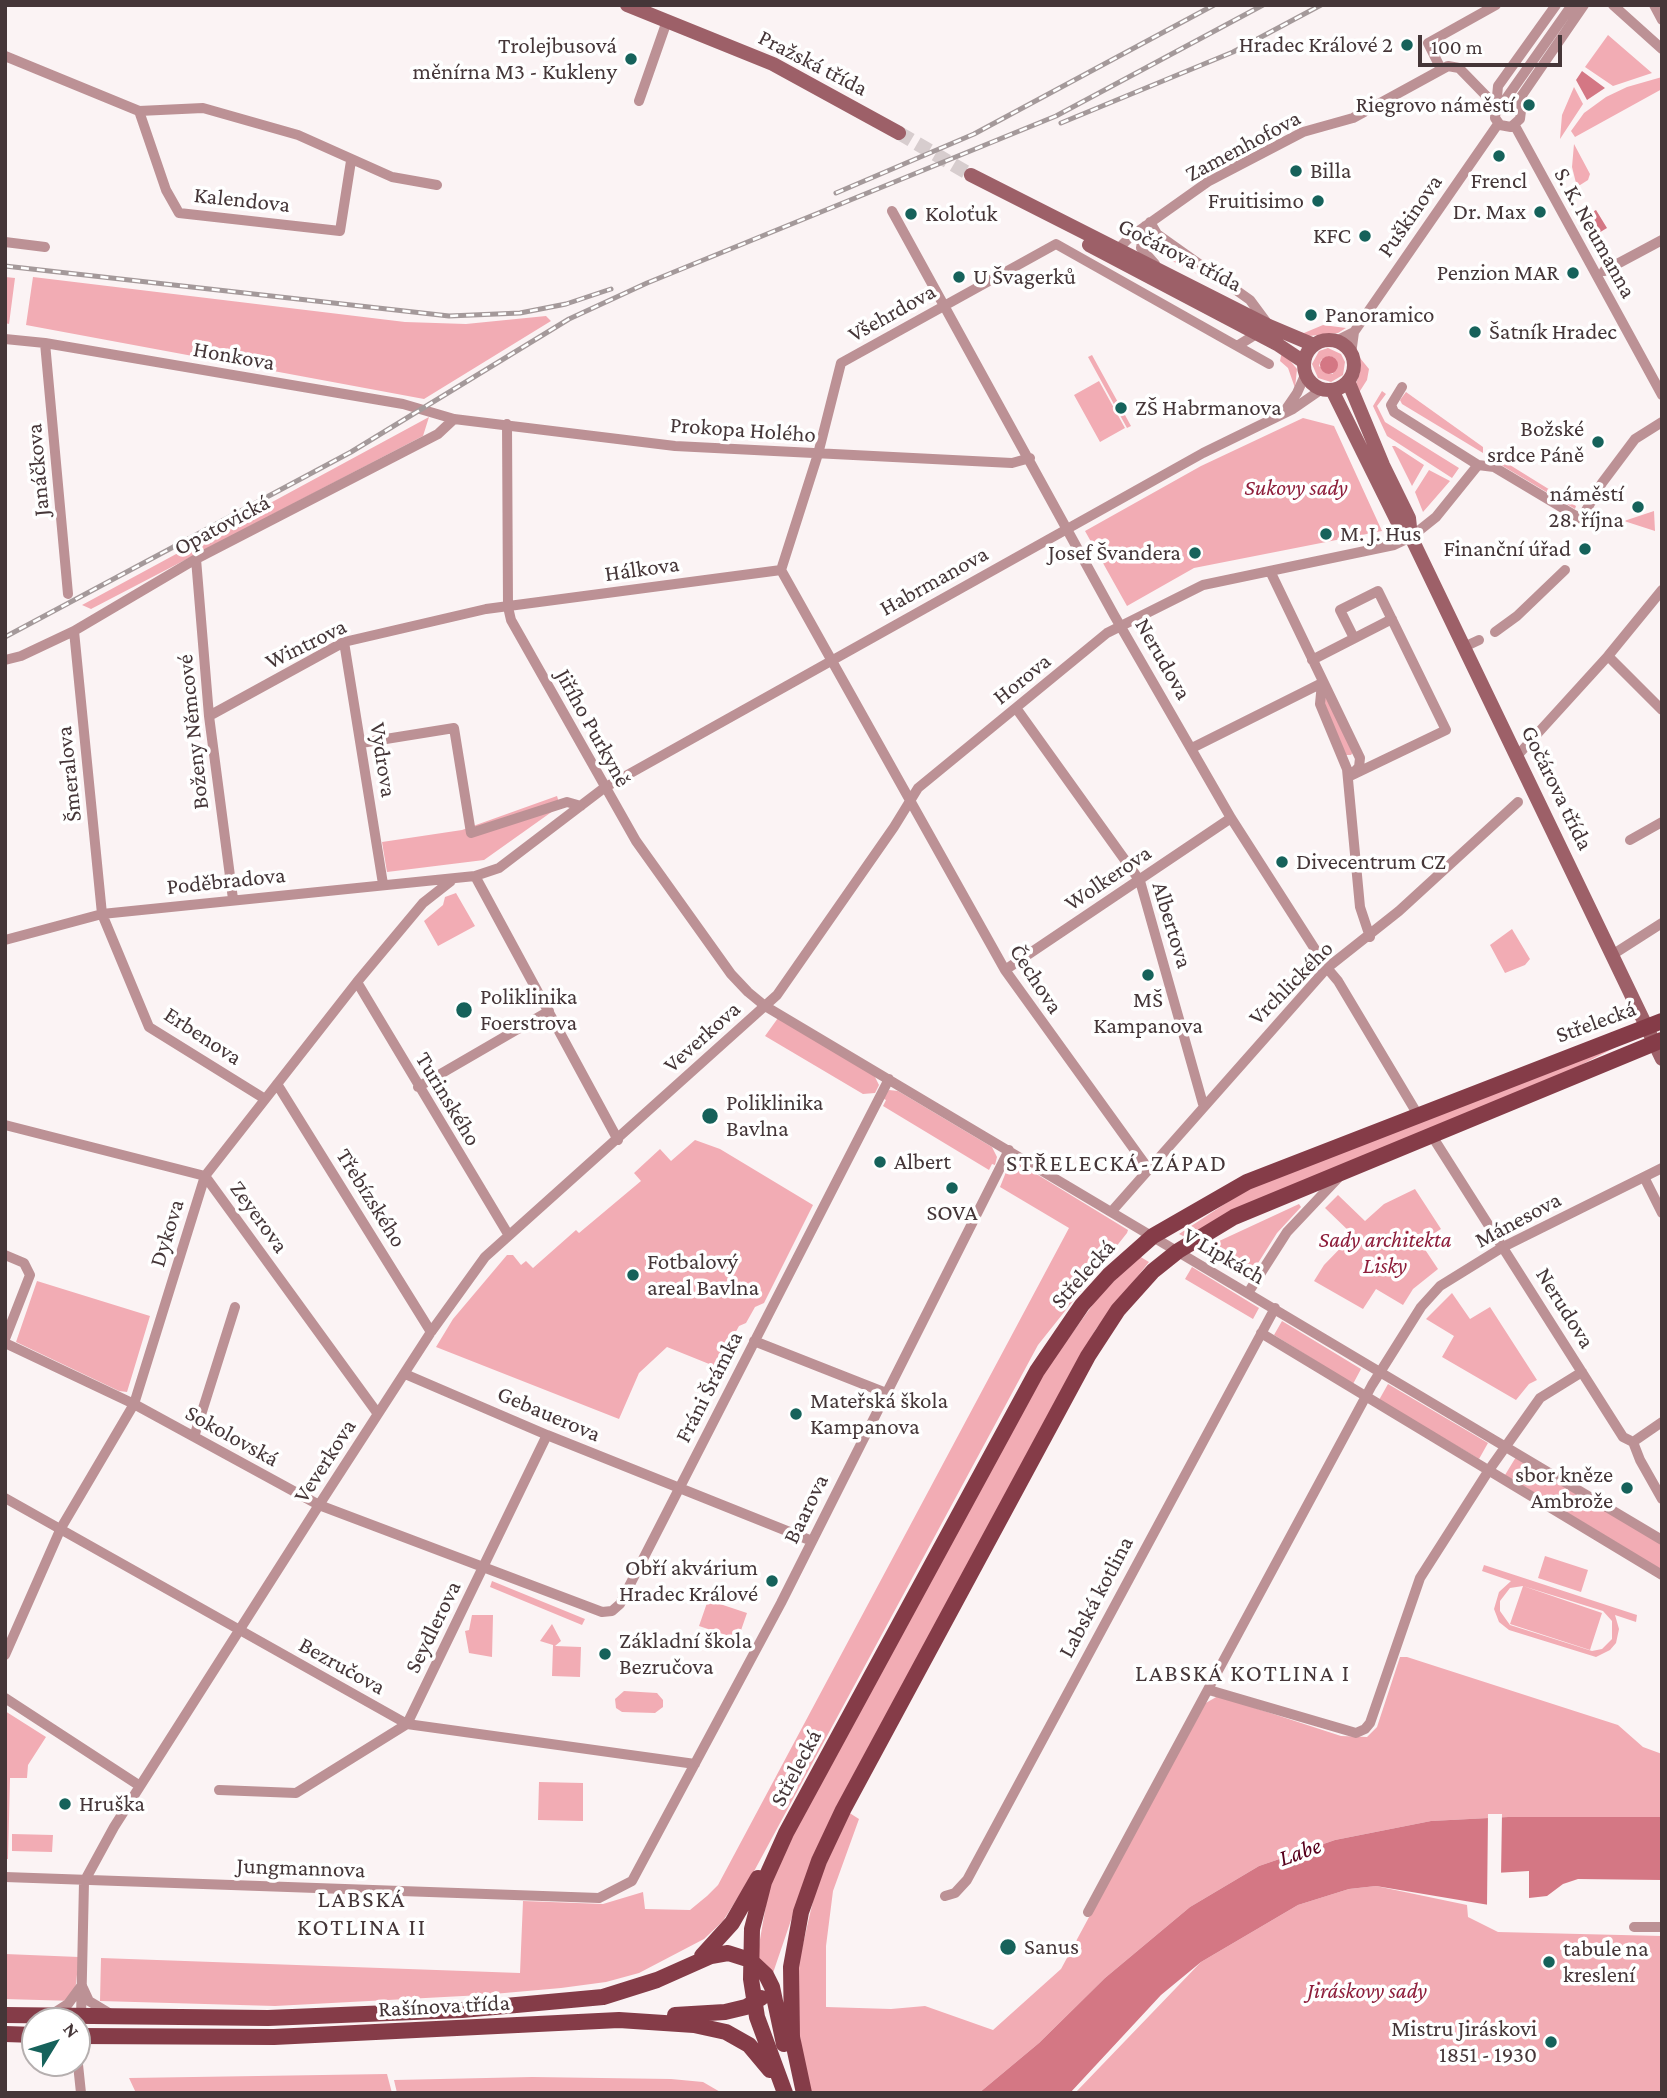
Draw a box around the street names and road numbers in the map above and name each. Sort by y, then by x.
street label: Pražská třída [754,24,872,102]
street label: Zamenhofova [1181,104,1305,188]
street label: S. K. Neumanna [1548,163,1642,303]
street label: Puškinova [1372,169,1448,263]
street label: Kalendova [192,181,292,219]
street label: Gočárova třída [1114,212,1246,298]
street label: Všehrdova [843,278,941,348]
street label: Honkova [191,335,277,377]
street label: Prokopa Holého [669,411,817,449]
street label: Janáčkova [20,422,56,518]
street label: Opatovická [169,488,275,562]
street label: Habrmanova [875,540,993,622]
street label: Hálkova [603,550,681,588]
street label: Wintrova [261,613,351,675]
street label: Nerudova [1129,613,1197,705]
street label: Horova [987,647,1057,711]
street label: Boženy Němcové [171,653,215,811]
street label: Jiřího Purkyně [549,664,637,792]
street label: Vydrova [363,721,403,799]
street label: Gočárova třída [1515,721,1599,855]
street label: Šmeralova [50,725,88,823]
street label: Wolkerova [1059,839,1157,917]
street label: Poděbradova [165,861,287,901]
street label: Albertova [1146,878,1198,972]
street label: Vrchlického [1243,935,1339,1031]
street label: Čechova [1003,939,1069,1019]
street label: Veverkova [658,995,746,1079]
street label: Střelecká [1552,995,1640,1049]
street label: Erbenova [159,1001,247,1071]
street label: Turinského [409,1047,487,1151]
street label: Třebízského [330,1143,412,1253]
street label: Zeyerova [224,1175,294,1259]
street label: Mánesova [1470,1186,1566,1254]
street label: Dykova [144,1196,190,1270]
street label: V Lipkách [1178,1221,1270,1291]
street label: Střelecká [1045,1234,1121,1314]
street label: Nerudova [1529,1263,1601,1353]
street label: Fráni Šrámka [669,1327,749,1447]
street label: Gebauerova [493,1380,605,1448]
street label: Sokolovská [180,1399,284,1473]
street label: Veverkova [288,1414,362,1508]
street label: Baarova [777,1470,835,1548]
street label: Labská kotlina [1052,1531,1140,1663]
street label: Seydlerova [399,1576,467,1678]
street label: Bezručova [294,1631,390,1701]
street label: Střelecká [764,1725,828,1811]
street label: Jungmannova [236,1852,366,1884]
street label: Rašínova třída [377,1989,511,2023]

